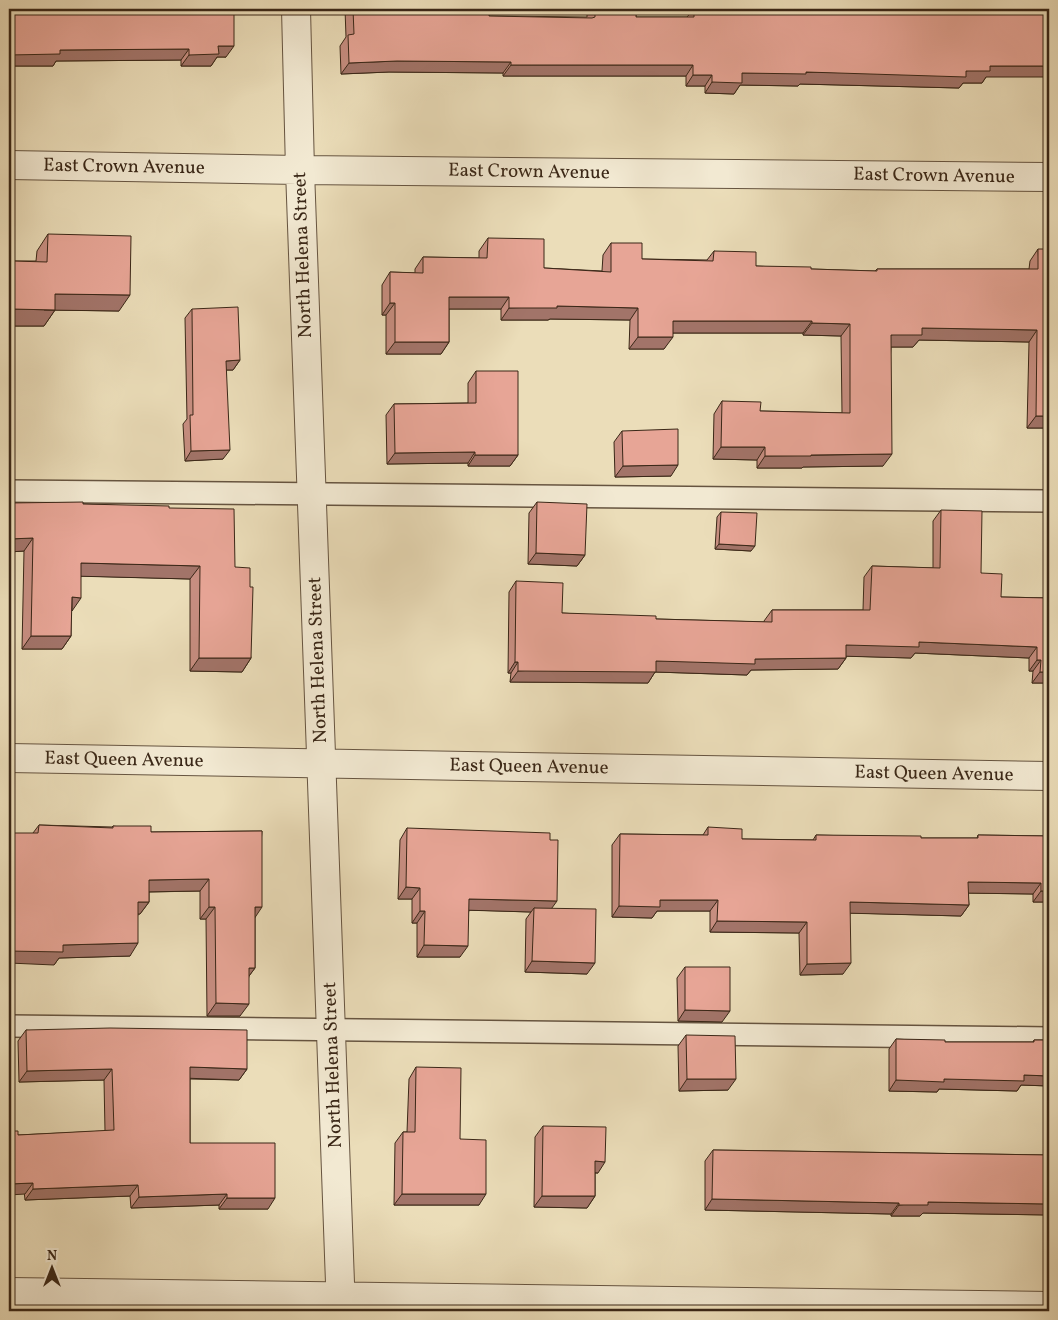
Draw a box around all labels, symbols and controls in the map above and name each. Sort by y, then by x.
street label: East Crown Avenue [43,153,205,181]
street label: East Crown Avenue [448,158,610,186]
street label: East Crown Avenue [853,162,1015,190]
street label: North Helena Street [287,171,319,339]
street label: North Helena Street [302,576,334,744]
street label: East Queen Avenue [44,746,204,774]
street label: East Queen Avenue [449,753,609,781]
street label: East Queen Avenue [854,760,1014,788]
street label: North Helena Street [317,981,349,1149]
north arrow [28,1242,78,1292]
text: N [47,1247,57,1266]

